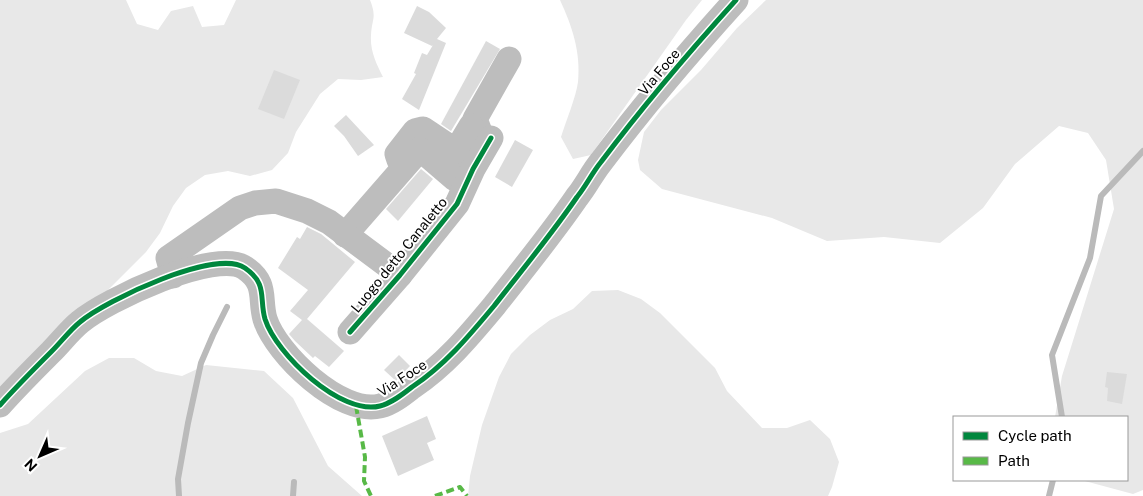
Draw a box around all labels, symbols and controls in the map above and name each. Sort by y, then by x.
street label: Via Foce [635,46,683,98]
street label: Luogo detto Canaletto [348,194,450,316]
street label: Via Foce [374,356,430,400]
legend [953,416,1128,481]
text: Cycle path [998,427,1072,444]
north arrow [15,431,65,481]
text: Path [998,452,1030,469]
text: N [21,456,40,475]

